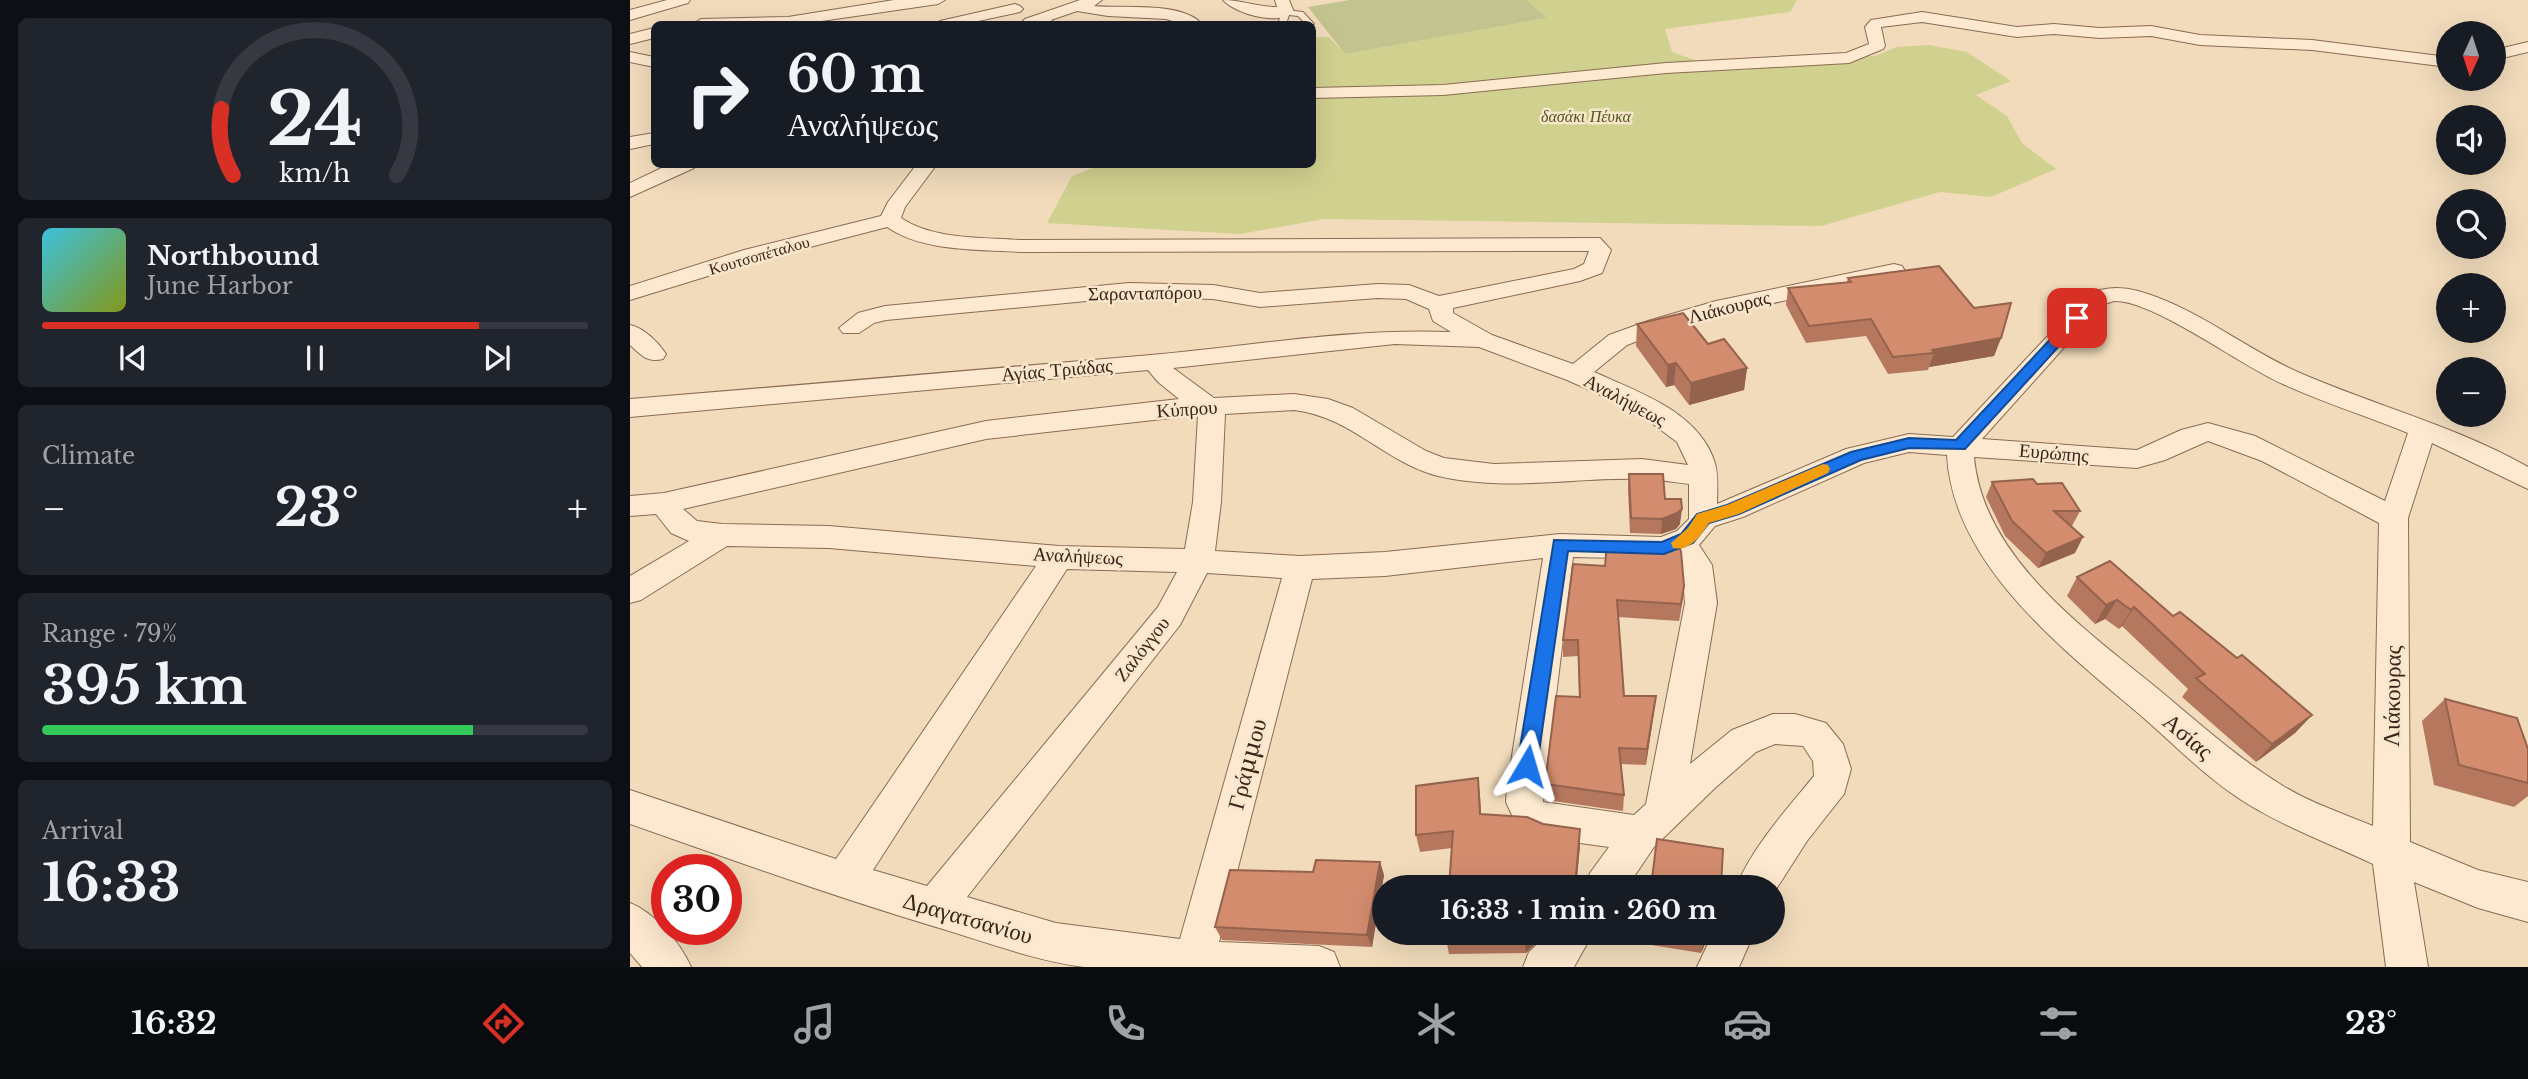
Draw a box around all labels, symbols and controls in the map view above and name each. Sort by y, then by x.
north arrow [2436,21,2506,91]
map controls [2436,21,2506,427]
text: 60 m [787,44,924,105]
icon: right [672,49,763,140]
text: 24 [267,74,363,165]
text: Αναλήψεως [787,105,938,145]
button: sound [2436,105,2506,175]
park label: δασάκι Πέυκα [1541,106,1632,126]
text: km/h [280,158,350,189]
button: search [2436,189,2506,259]
street label: Κουτσοπέταλου [706,231,812,279]
text: Northbound [147,240,319,272]
text: June Harbor [147,272,293,300]
button: + [2436,273,2506,343]
street label: Σαρανταπόρου [1088,281,1202,305]
street label: Λιάκουρας [1686,286,1773,328]
pin [2047,288,2107,348]
icon: arrive [2058,299,2096,337]
icon: previous [114,339,152,377]
icon: pause [296,339,334,377]
icon: next [478,339,516,377]
street label: Αγίας Τριάδας [1000,354,1114,386]
button: − [2436,357,2506,427]
street label: Αναλήψεως [1580,369,1670,431]
street label: Κύπρου [1156,395,1218,423]
street label: Ευρώπης [2018,438,2090,468]
text: Climate [42,442,135,470]
text: 23° [274,476,359,540]
text: − [42,485,66,532]
text: + [567,485,588,532]
street label: Αναλήψεως [1033,542,1124,570]
street label: Ζαλόγγου [1110,612,1174,686]
text: Range · 79% [42,620,177,648]
street label: Λιάκουρας [2377,645,2407,747]
text: 395 km [42,654,247,718]
street label: Ασίας [2157,707,2219,765]
street label: Γράμμου [1221,716,1273,812]
position arrow [1490,729,1564,803]
text: Arrival [42,817,123,845]
text: 16:33 [42,851,181,915]
speed limit sign: 30 [651,854,742,945]
street label: Δραγατσανίου [900,886,1036,950]
text: 16:33 · 1 min · 260 m [1440,894,1717,926]
icon: directions [479,999,528,1048]
icon: music [790,999,839,1048]
icon: phone [1101,999,1150,1048]
icon: climate [1412,999,1461,1048]
icon: car [1723,999,1772,1048]
icon: filters [2034,999,2083,1048]
text: 16:32 [131,1003,217,1043]
text: 23° [2345,1003,2397,1043]

